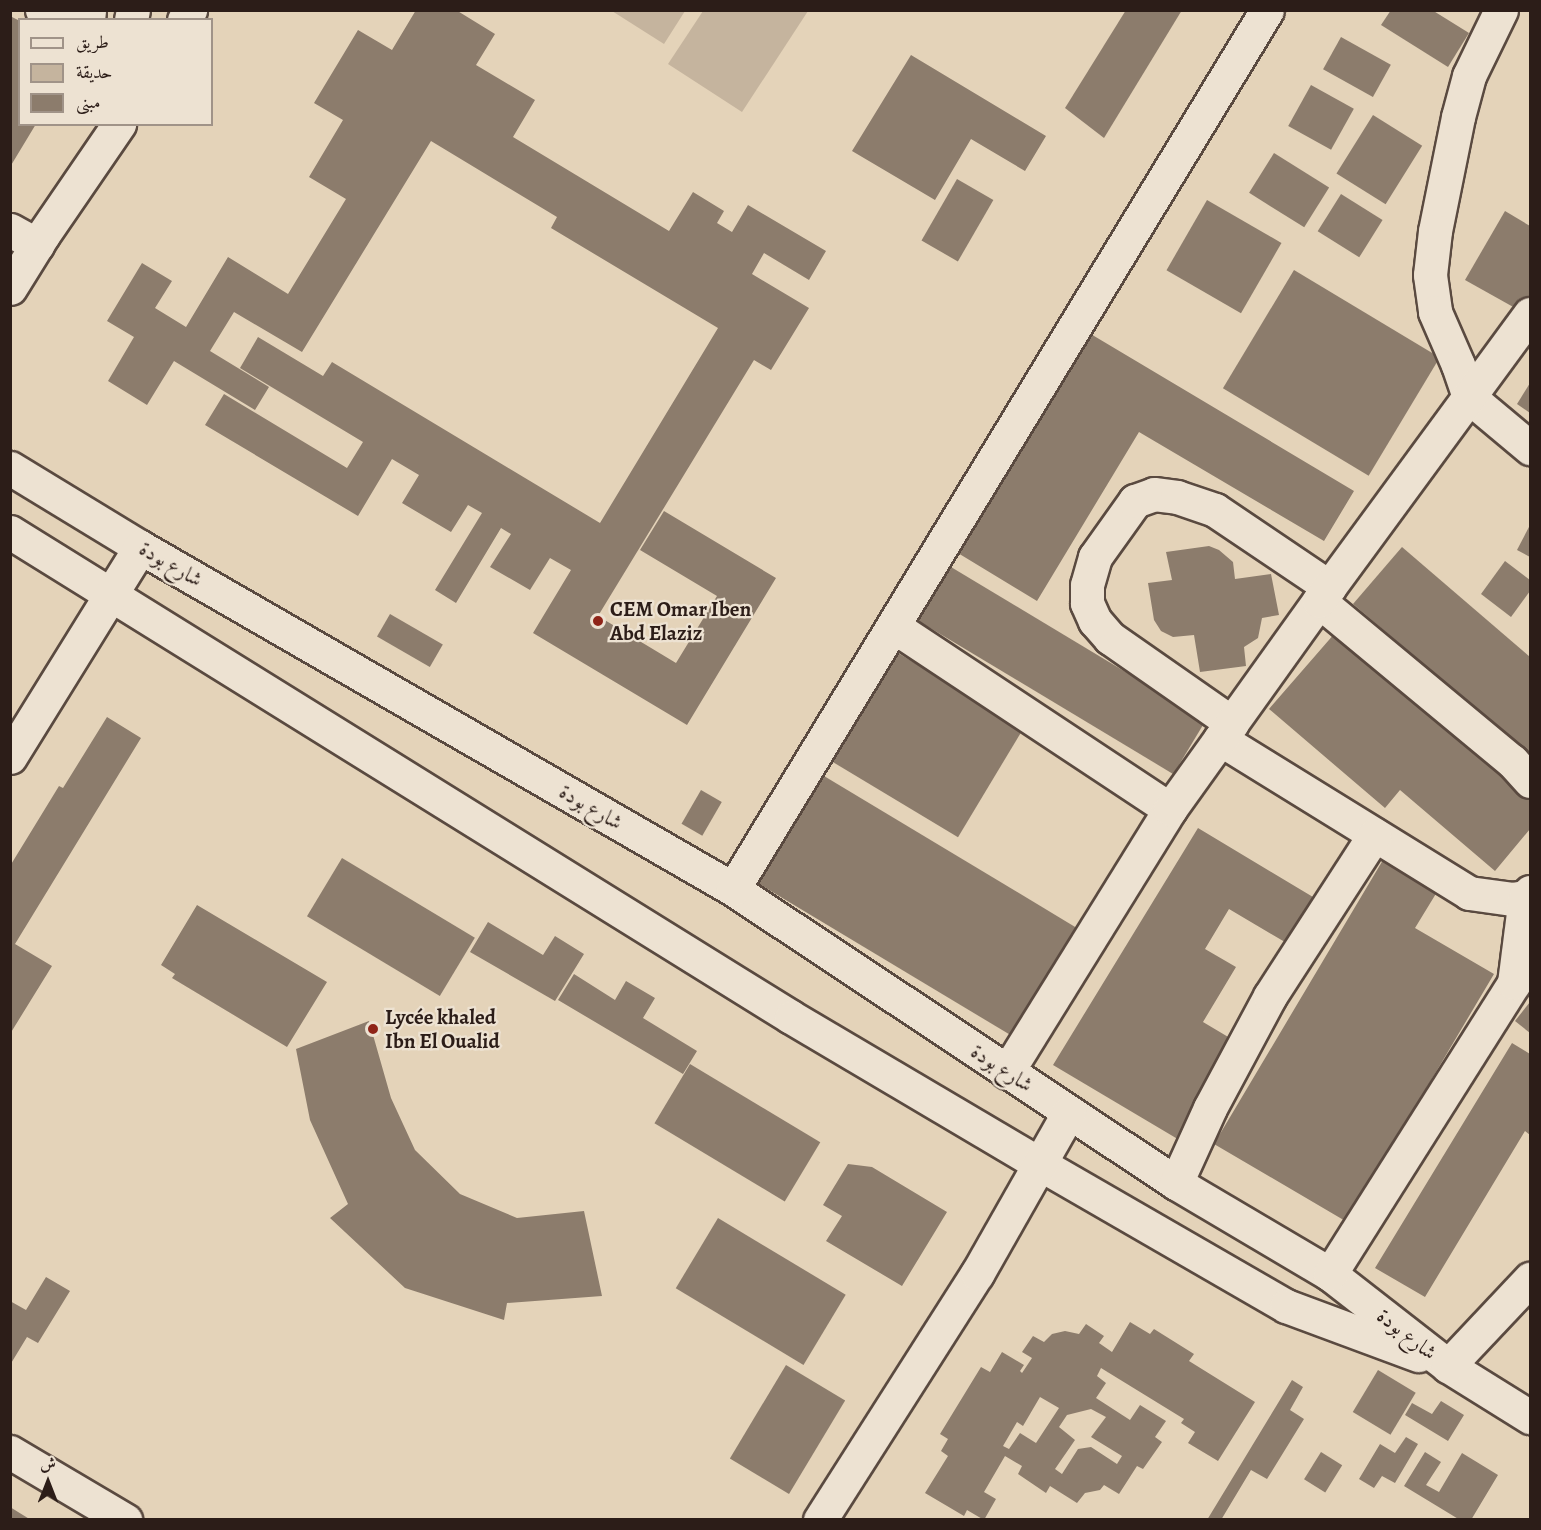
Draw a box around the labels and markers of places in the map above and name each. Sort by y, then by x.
place label: CEM Omar Iben Abd Elaziz [610,596,751,646]
marker: CEM Omar Iben Abd Elaziz [591,614,605,628]
place label: Lycée khaled Ibn El Oualid [385,1004,500,1054]
marker: Lycée khaled Ibn El Oualid [366,1022,380,1036]

